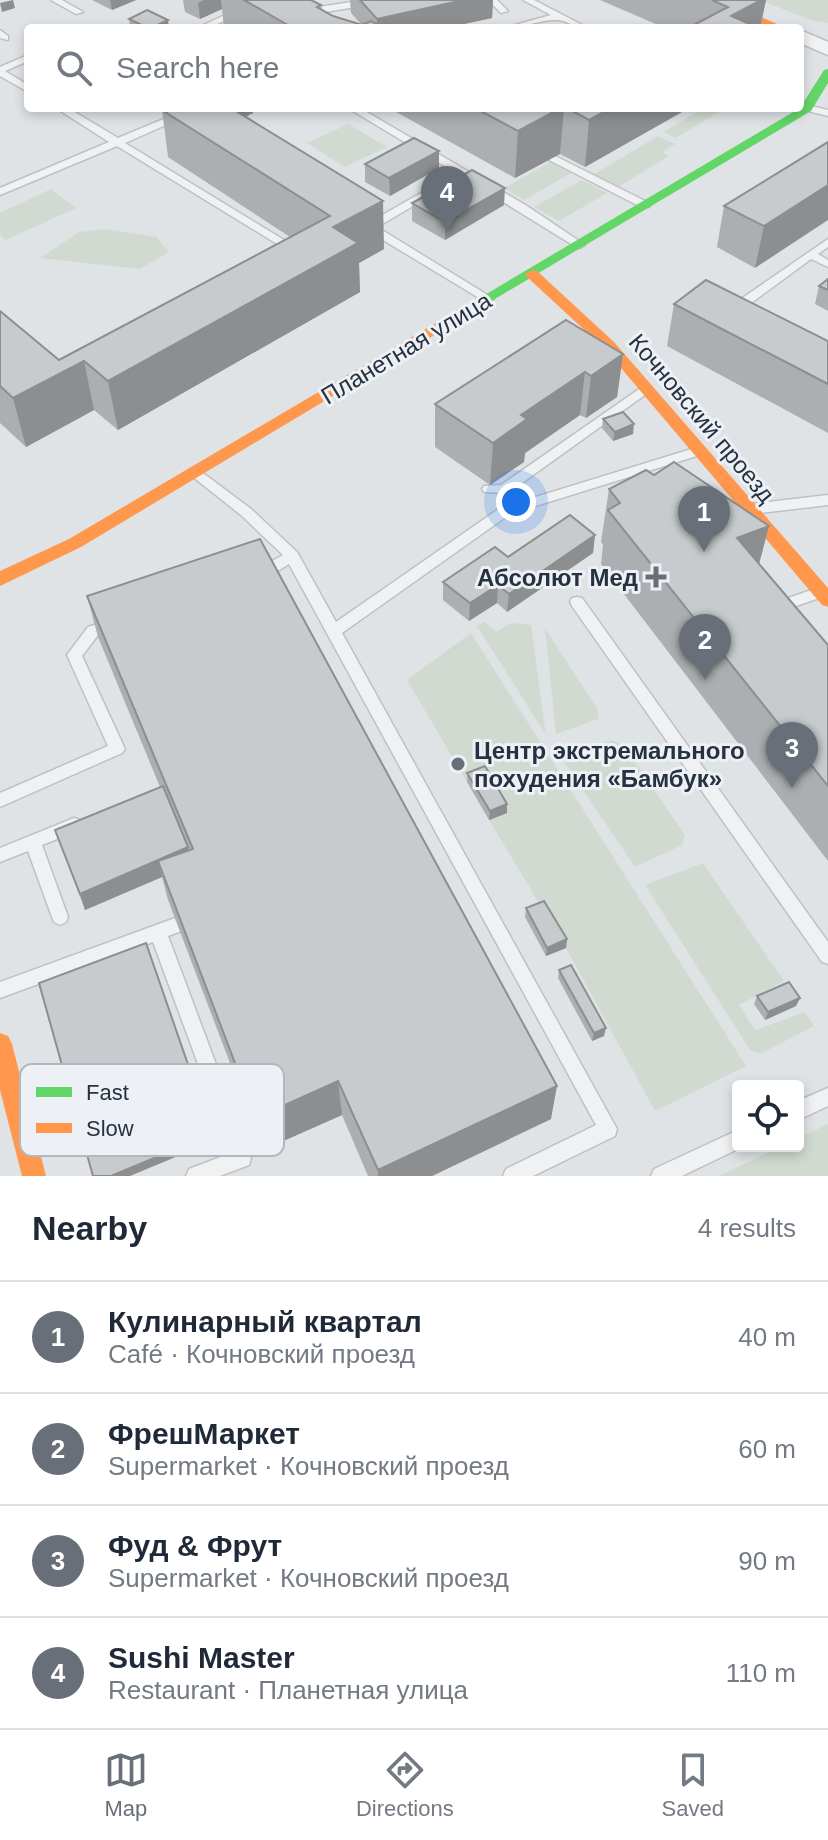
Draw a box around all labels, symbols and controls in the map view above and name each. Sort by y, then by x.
search box [24,24,804,112]
icon: search [52,46,96,90]
text: Search here [116,51,279,84]
pin: 4 [421,166,473,232]
street label: Планетная улица [316,286,497,409]
street label: Кочновский проезд [624,328,780,508]
your location [496,482,536,522]
pin: 1 [678,486,730,552]
place label: Абсолют Мед [477,564,638,591]
marker: Абсолют Мед [645,566,667,588]
pin: 2 [679,614,731,680]
pin: 3 [766,722,818,788]
place label: Центр экстремального похудения «Бамбук» [474,737,745,792]
marker: Центр экстремального похудения «Бамбук» [449,755,467,773]
legend [20,1064,284,1156]
text: Fast [86,1080,129,1105]
map controls [732,1080,804,1152]
button: locate [732,1080,804,1152]
text: Slow [86,1116,134,1141]
text: Nearby [32,1209,147,1247]
text: 4 results [698,1213,796,1243]
text: Кулинарный квартал [108,1305,422,1338]
text: 1 [51,1322,65,1352]
text: 40 m [738,1322,796,1352]
text: Café · Кочновский проезд [108,1339,415,1369]
text: ФрешМаркет [108,1417,300,1450]
text: 2 [51,1434,65,1464]
text: 60 m [738,1434,796,1464]
text: Supermarket · Кочновский проезд [108,1451,509,1481]
text: Фуд & Фрут [108,1529,282,1562]
text: 3 [51,1546,65,1576]
text: 90 m [738,1546,796,1576]
text: Supermarket · Кочновский проезд [108,1563,509,1593]
text: Sushi Master [108,1641,295,1674]
text: 4 [51,1658,65,1688]
text: 110 m [726,1658,796,1688]
text: Restaurant · Планетная улица [108,1675,468,1705]
tab: Map [104,1748,148,1822]
tab: Directions [356,1748,454,1822]
tab: Saved [662,1748,724,1822]

